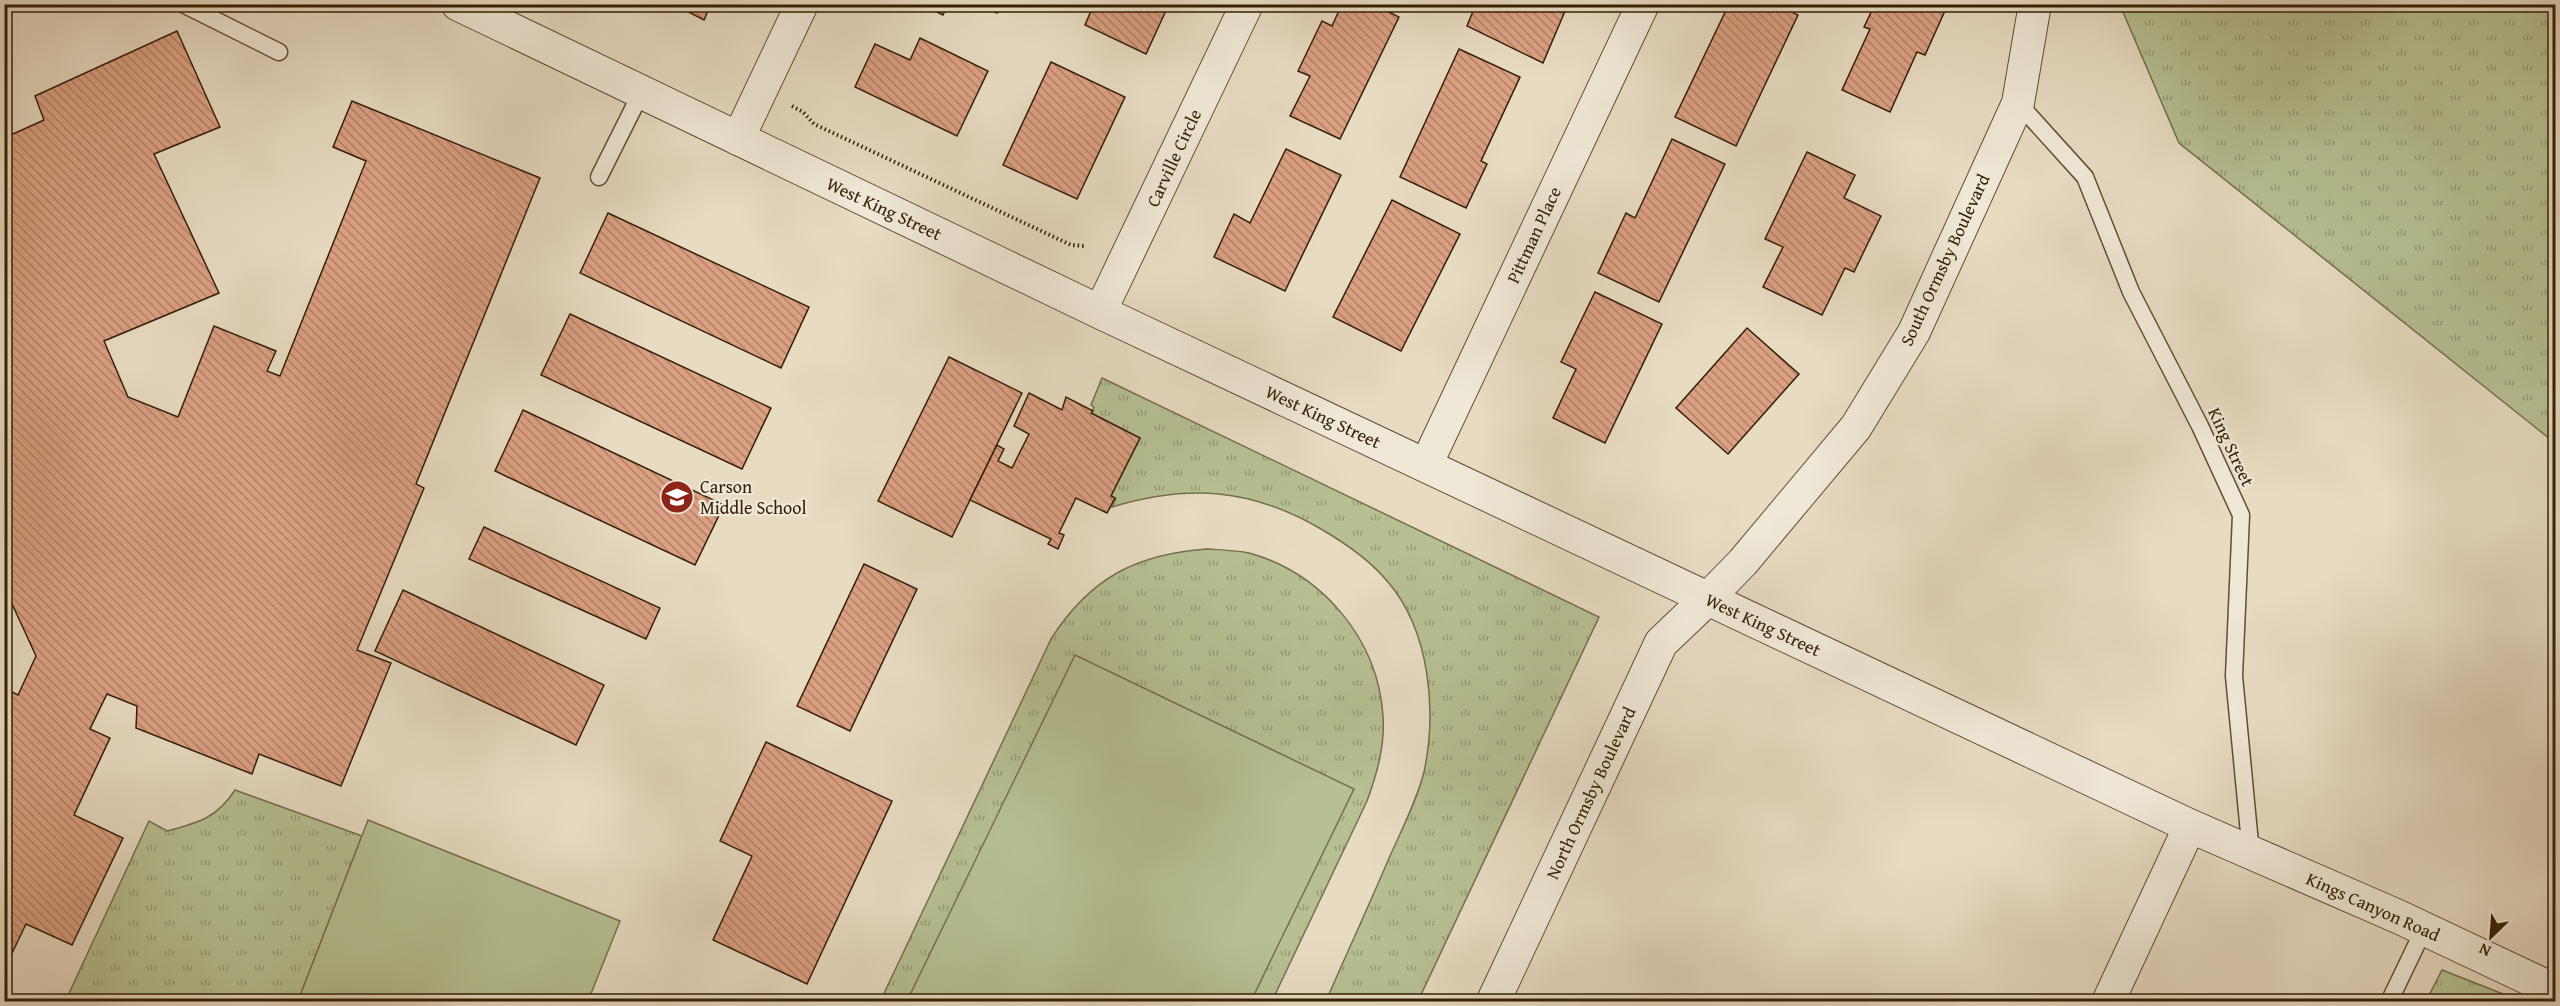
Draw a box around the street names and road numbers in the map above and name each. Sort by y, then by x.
street label: Carville Circle [1139,104,1208,211]
street label: South Ormsby Boulevard [1893,169,1996,350]
street label: West King Street [822,170,947,247]
street label: Pittman Place [1499,182,1568,288]
street label: West King Street [1261,378,1386,455]
street label: King Street [2201,403,2262,491]
street label: West King Street [1701,586,1826,663]
street label: North Ormsby Boulevard [1539,702,1643,884]
street label: Kings Canyon Road [2302,865,2445,948]

